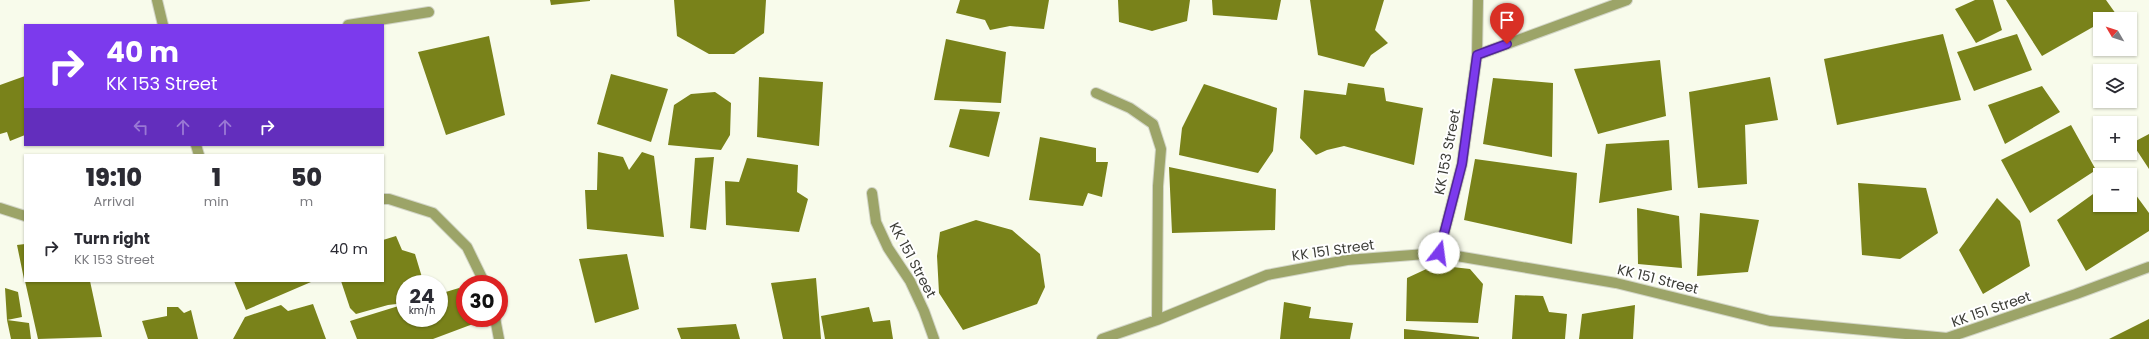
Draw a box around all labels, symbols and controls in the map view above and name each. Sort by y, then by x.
pin [1490,3,1524,44]
icon: arrive [1496,9,1518,31]
north arrow [2093,12,2137,56]
map controls [2093,12,2137,212]
text: 40 m [106,33,179,72]
icon: right [40,40,92,92]
button: layers [2093,64,2137,108]
text: KK 153 Street [106,71,218,96]
street label: KK 153 Street [1429,108,1465,196]
icon: left [130,116,152,138]
icon: ahead [172,116,194,138]
icon: ahead [214,116,236,138]
icon: right [256,116,278,138]
button: + [2093,116,2137,160]
text: 19:10 [86,161,142,194]
text: 1 [212,161,221,194]
text: 50 [291,161,322,194]
button: − [2093,168,2137,212]
text: Arrival [93,192,134,211]
text: min [204,192,229,211]
text: m [300,192,313,211]
street label: KK 151 Street [885,219,941,301]
text: Turn right [74,228,150,249]
position arrow [1418,232,1460,274]
street label: KK 151 Street [1291,234,1375,266]
icon: right [40,237,62,259]
text: 40 m [330,238,368,259]
text: KK 153 Street [74,250,155,269]
street label: KK 151 Street [1615,259,1701,299]
speed limit sign: 30 [456,275,508,327]
text: 24 [410,282,434,310]
street label: KK 151 Street [1949,286,2033,332]
text: km/h [409,303,435,318]

